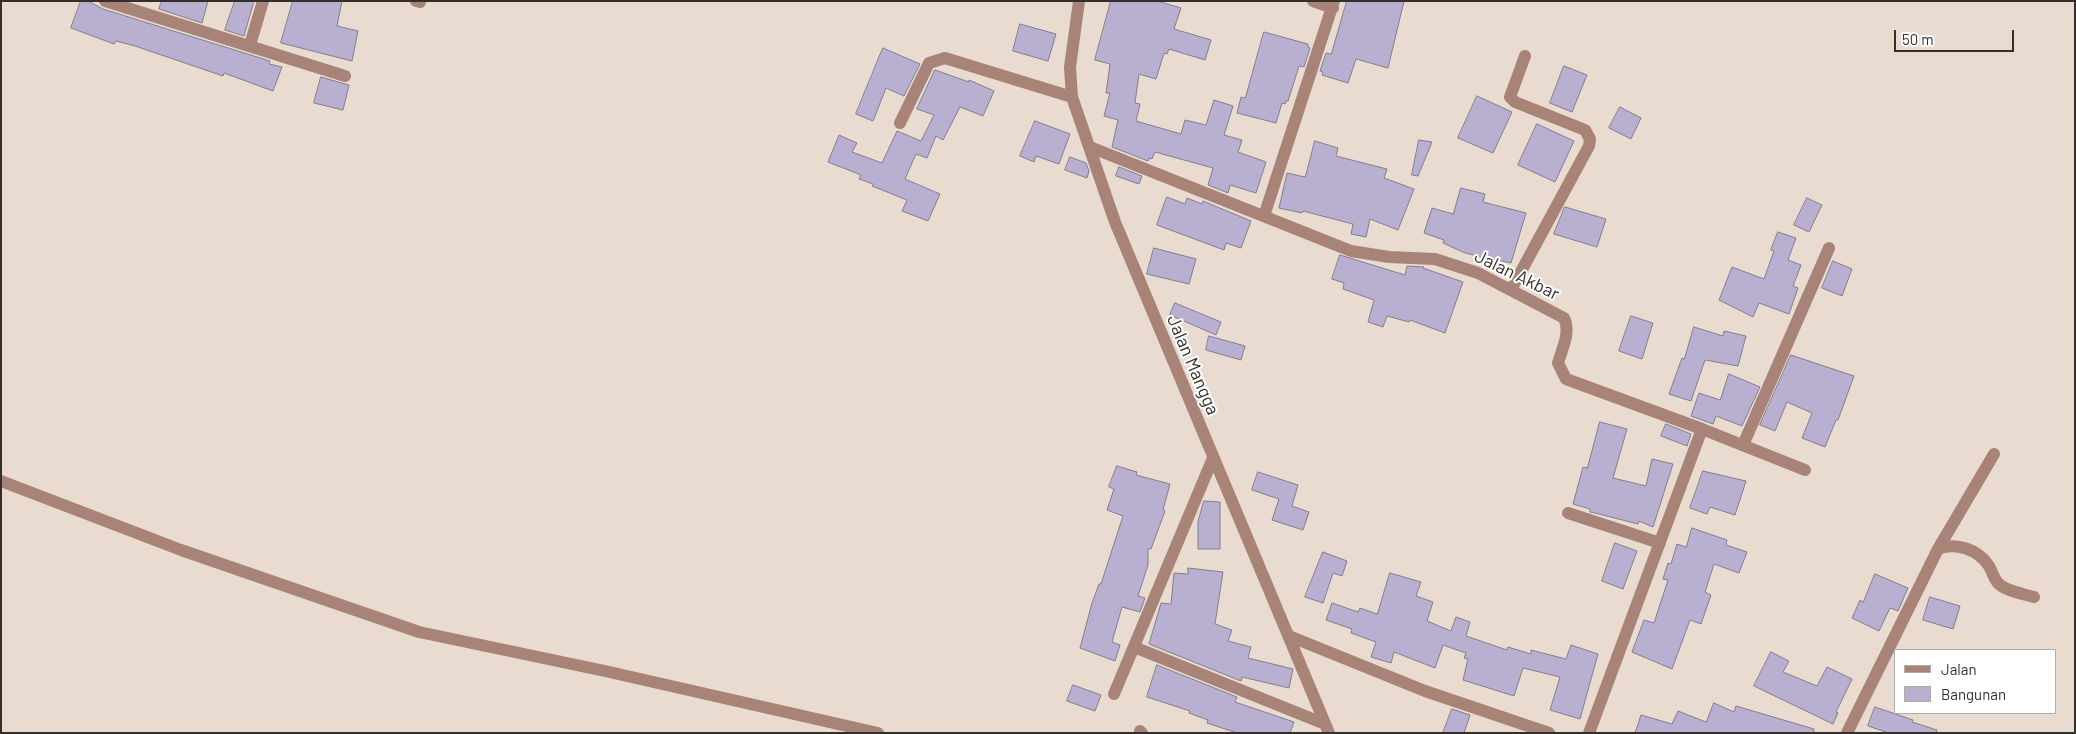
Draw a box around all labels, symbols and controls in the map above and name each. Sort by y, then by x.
scale bar [1896,20,2016,52]
text: 50 m [1902,30,1934,48]
street label: Jalan Akbar [1471,245,1563,305]
street label: Jalan Mangga [1162,312,1224,418]
legend [1894,649,2056,714]
text: Jalan [1941,660,1977,678]
text: Bangunan [1941,685,2006,703]

